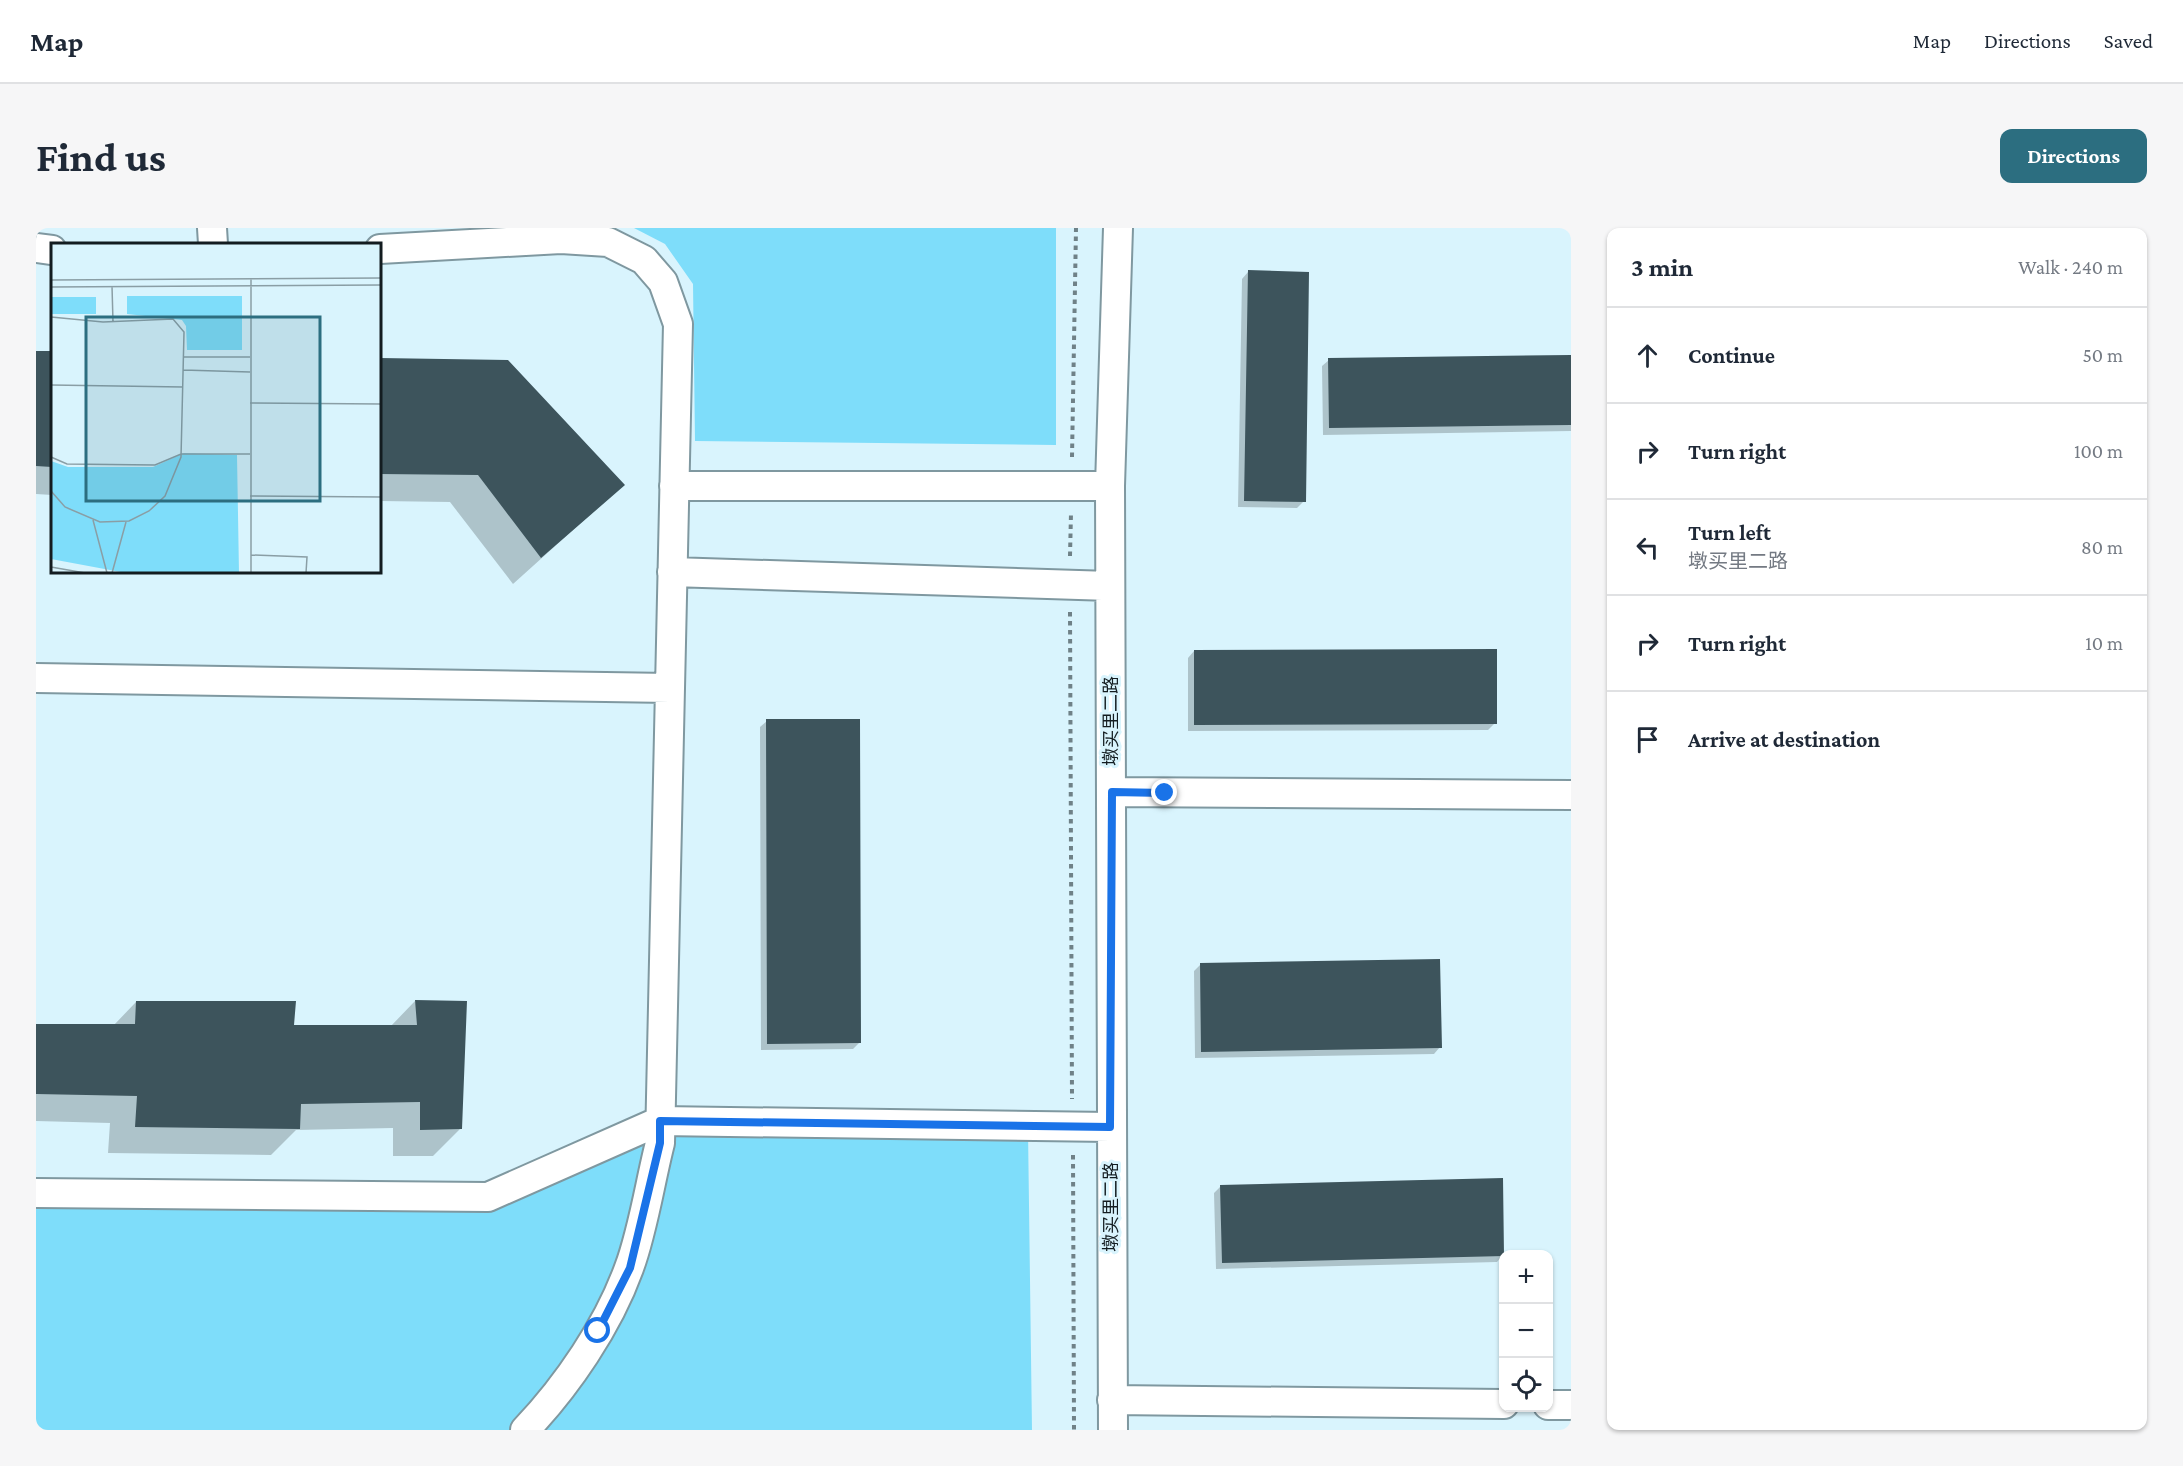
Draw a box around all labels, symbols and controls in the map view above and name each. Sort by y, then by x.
text: Map [30,26,83,57]
text: Map [1913,29,1951,53]
text: Directions [1984,29,2071,53]
text: Saved [2104,29,2153,53]
button: Directions [2000,129,2147,183]
text: Find us [36,133,166,180]
inset map [51,243,381,573]
text: 3 min [1631,253,1693,282]
text: Walk · 240 m [2018,256,2123,278]
icon: ahead [1631,339,1664,372]
text: Continue [1688,343,1775,368]
text: 50 m [2082,344,2123,366]
icon: right [1631,435,1664,468]
text: Turn right [1688,439,1786,464]
text: 100 m [2074,440,2123,462]
text: Turn left [1688,520,1771,545]
icon: left [1631,531,1664,564]
text: 80 m [2081,536,2123,558]
text: 墩买里二路 [1688,550,1788,572]
icon: right [1631,627,1664,660]
text: Turn right [1688,631,1786,656]
text: 10 m [2085,632,2123,654]
street label: 墩买里二路 [1101,676,1121,766]
icon: arrive [1631,723,1664,756]
text: Arrive at destination [1688,727,1880,752]
route end [1151,779,1177,805]
street label: 墩买里二路 [1101,1162,1121,1252]
map controls [1499,1250,1553,1412]
button: + [1499,1250,1553,1304]
button: − [1499,1304,1553,1358]
route start [584,1317,610,1343]
button: locate [1499,1358,1553,1412]

